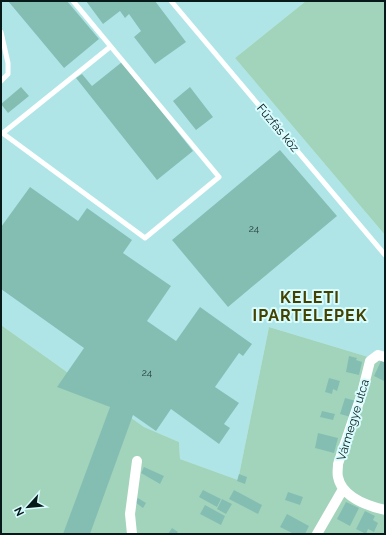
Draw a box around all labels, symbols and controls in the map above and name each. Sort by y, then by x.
street label: Fűzfás köz [254,101,302,155]
house number: 24 [249,223,260,234]
district label: KELETI IPARTELEPEK [253,288,367,325]
house number: 24 [142,367,153,378]
street label: Vármegye utca [334,378,372,462]
north arrow [8,487,48,527]
text: N [12,505,27,518]

